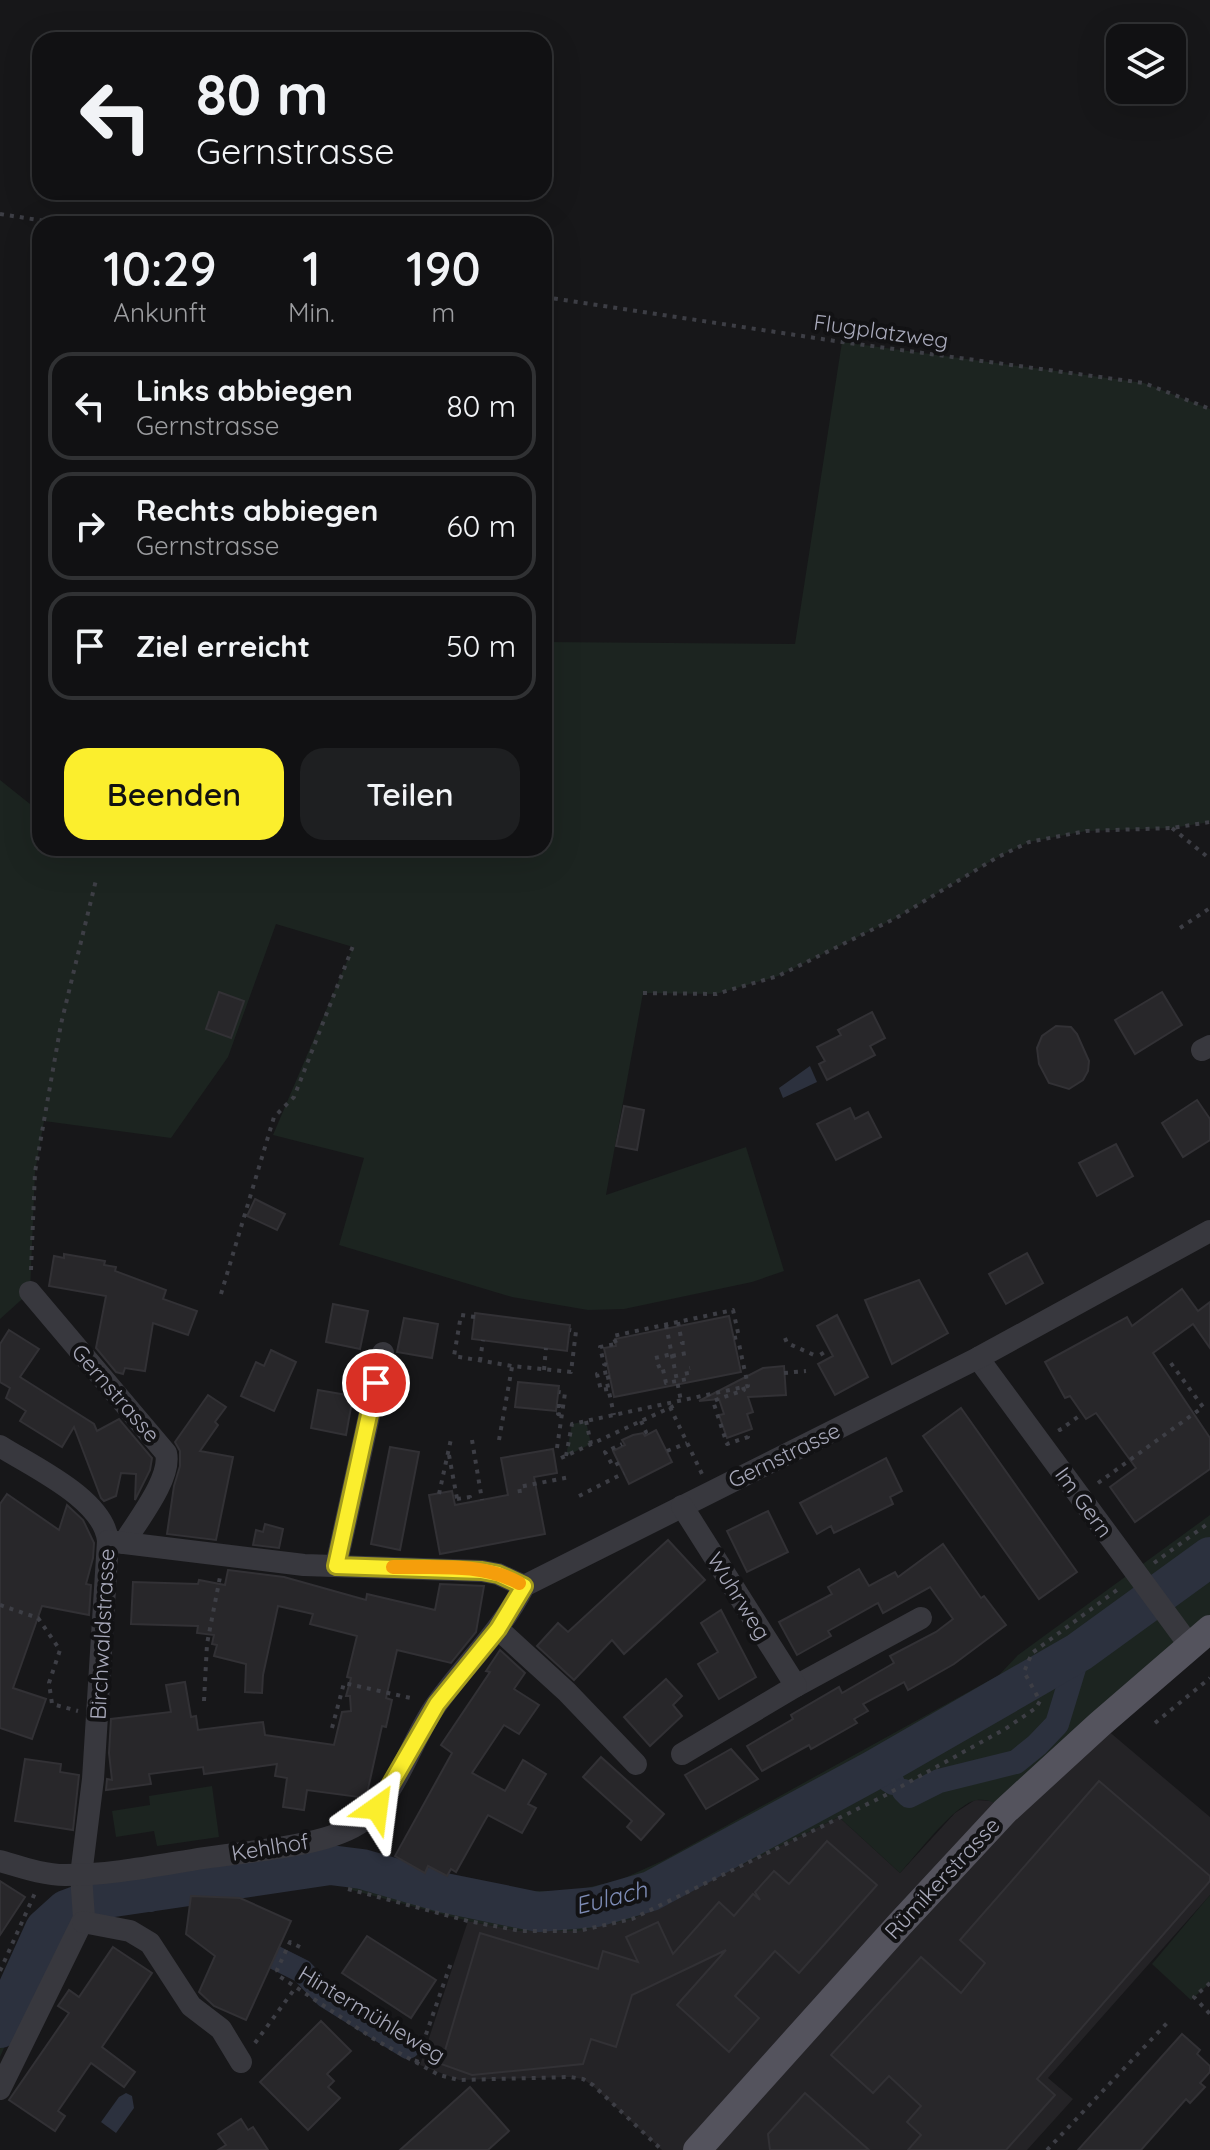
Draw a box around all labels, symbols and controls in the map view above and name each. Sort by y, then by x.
map controls [1106,24,1186,104]
button: layers [1106,24,1186,104]
text: 80 m [196,59,328,129]
icon: left [64,64,168,168]
text: Gernstrasse [196,128,394,173]
text: 10:29 [103,238,217,298]
text: 1 [302,238,321,298]
text: 190 [406,238,481,298]
text: Ankunft [113,296,207,329]
text: Min. [288,296,335,329]
text: m [432,296,455,329]
street label: Flugplatzweg [812,308,950,354]
text: Links abbiegen [136,371,353,409]
icon: left [68,384,112,428]
text: 80 m [446,387,516,425]
text: Gernstrasse [136,409,279,442]
text: Rechts abbiegen [136,491,378,529]
icon: right [68,504,112,548]
text: 60 m [446,507,516,545]
text: Gernstrasse [136,529,279,562]
icon: arrive [68,624,112,668]
text: Ziel erreicht [136,627,310,665]
text: 50 m [446,627,516,665]
button: Beenden [64,748,284,840]
button: Teilen [300,748,520,840]
street label: Gernstrasse [66,1338,166,1448]
pin [342,1349,410,1417]
icon: arrive [354,1361,398,1405]
street label: Gernstrasse [723,1416,845,1494]
street label: Im Gern [1049,1461,1119,1543]
street label: Wuhrweg [701,1547,777,1645]
street label: Birchwaldstrasse [84,1548,120,1720]
position arrow [335,1766,419,1850]
street label: Rümikerstrasse [878,1811,1006,1945]
street label: Kehlhof [229,1827,311,1867]
water label: Eulach [572,1874,650,1920]
street label: Hintermühleweg [293,1959,451,2069]

